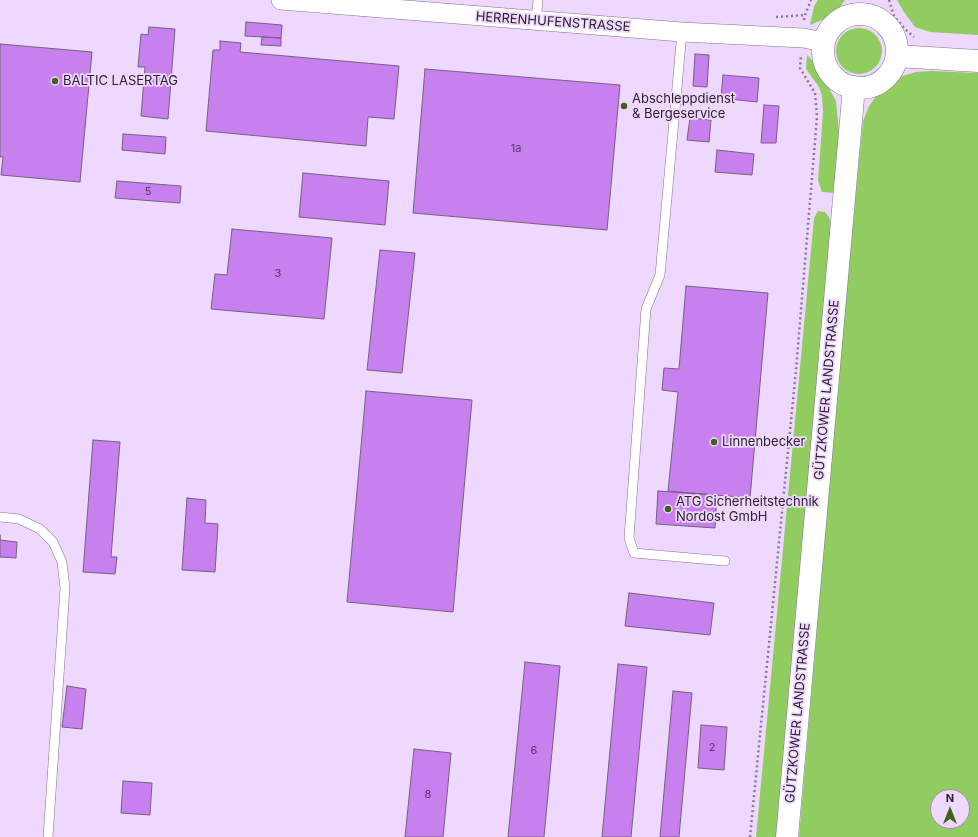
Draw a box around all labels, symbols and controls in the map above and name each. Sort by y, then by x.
street label: HERRENHUFENSTRASSE [475,9,631,35]
place label: BALTIC LASERTAG [63,73,178,89]
marker: BALTIC LASERTAG [50,76,60,86]
place label: Abschleppdienst & Bergeservice [632,91,735,122]
marker: Abschleppdienst & Bergeservice [619,101,629,111]
house number: 1a [511,142,521,156]
house number: 5 [145,185,151,199]
house number: 3 [275,267,281,281]
street label: GÜTZKOWER LANDSTRASSE [811,299,843,481]
place label: Linnenbecker [722,434,805,450]
marker: Linnenbecker [709,437,719,447]
place label: ATG Sicherheitstechnik Nordost GmbH [676,494,819,525]
marker: ATG Sicherheitstechnik Nordost GmbH [663,504,673,514]
street label: GÜTZKOWER LANDSTRASSE [782,622,814,804]
house number: 2 [709,741,715,755]
house number: 6 [531,744,537,758]
house number: 8 [425,788,431,802]
north arrow [930,789,970,829]
text: N [946,791,954,805]

